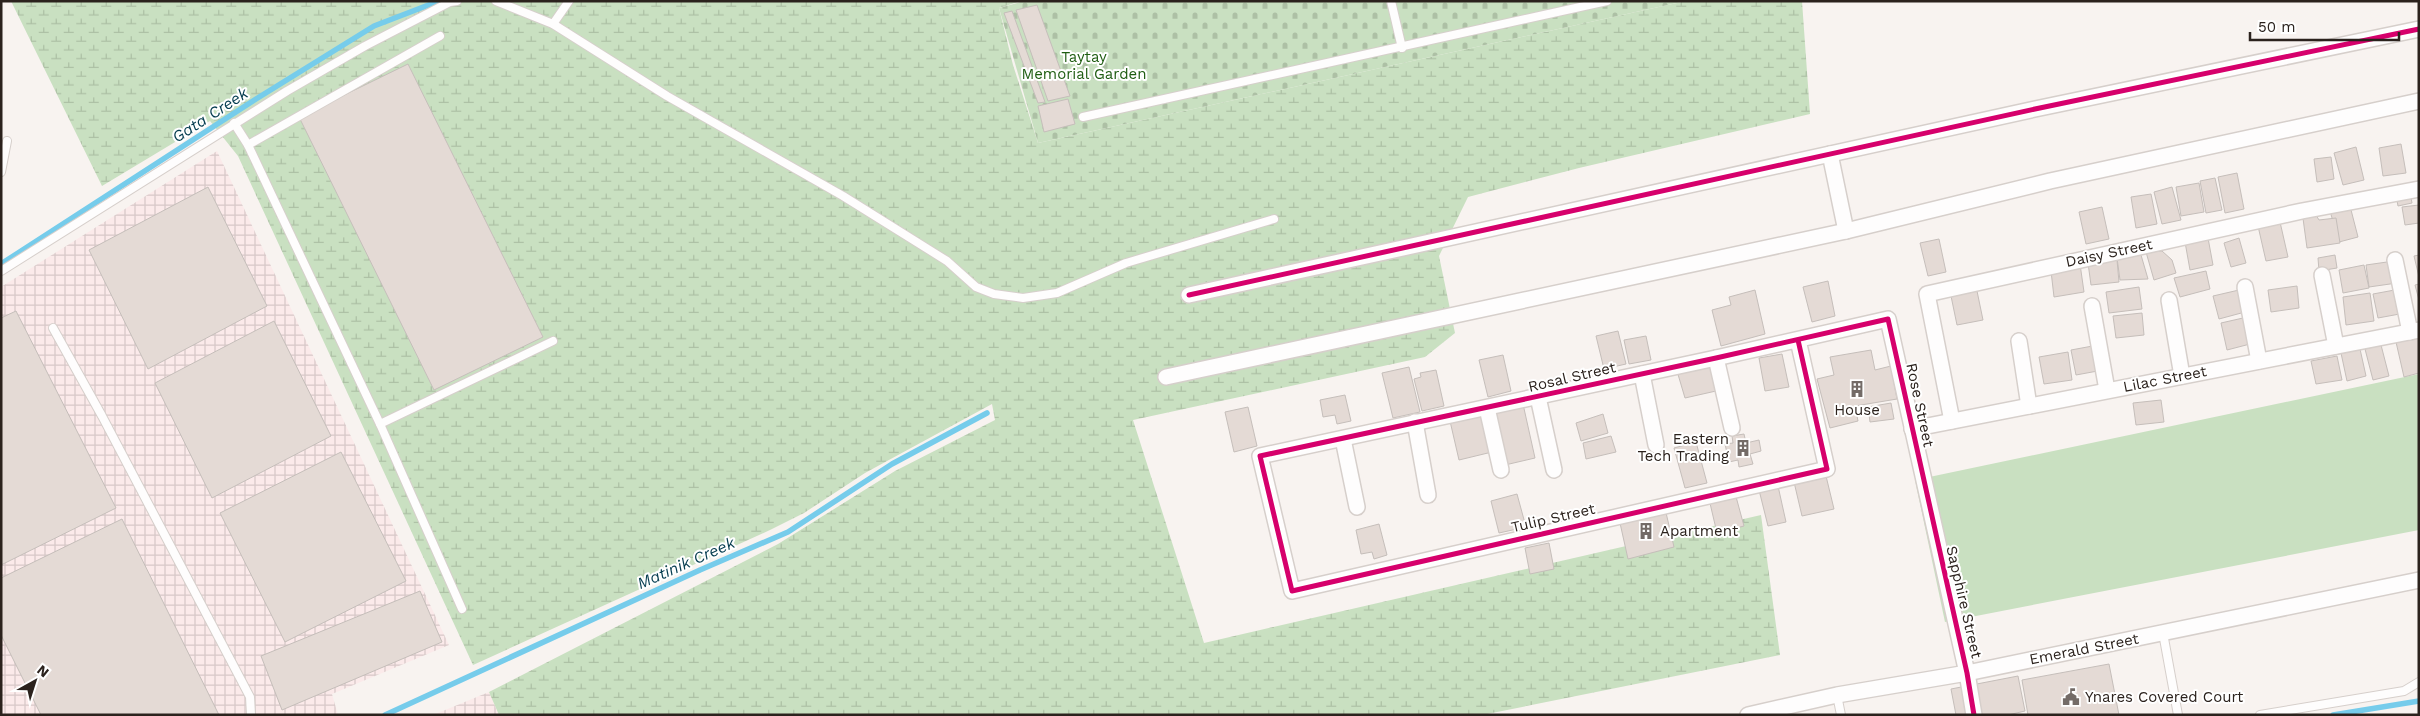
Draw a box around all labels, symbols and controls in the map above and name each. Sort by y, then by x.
scale bar [2250,10,2399,42]
text: 50 m [2258,18,2295,36]
park label: Taytay Memorial Garden [1022,48,1147,83]
water label: Gata Creek [169,83,253,147]
street label: Daisy Street [2064,235,2155,271]
street label: Rosal Street [1526,358,1618,396]
street label: Rose Street [1902,361,1938,449]
street label: Lilac Street [2122,362,2209,396]
building icon: House [1847,379,1867,399]
place label: House [1834,401,1880,419]
place label: Eastern Tech Trading [1637,430,1729,465]
building icon: Eastern Tech Trading [1733,438,1753,458]
street label: Tulip Street [1509,499,1597,536]
building icon: Apartment [1636,521,1656,541]
place label: Apartment [1660,522,1739,540]
water label: Matinik Creek [634,532,739,593]
street label: Sapphire Street [1942,544,1986,661]
street label: Emerald Street [2028,629,2141,668]
north arrow [10,656,60,706]
text: N [34,661,52,680]
public building icon: Ynares Covered Court [2061,687,2081,707]
place label: Ynares Covered Court [2085,688,2244,706]

